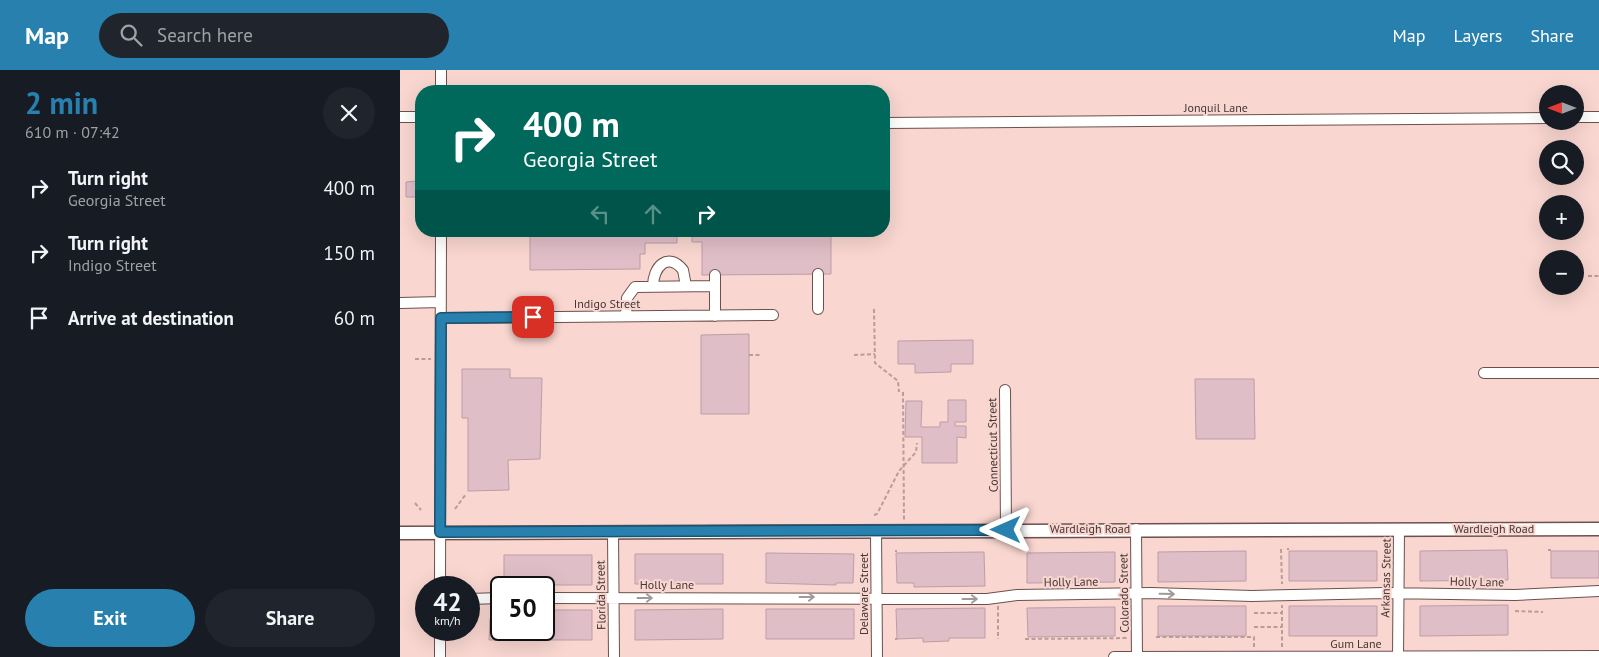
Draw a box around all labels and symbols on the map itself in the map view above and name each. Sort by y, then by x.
north arrow [1539,85,1584,130]
street label: Jonquil Lane [1183,100,1248,115]
pin [512,296,554,338]
street label: Indigo Street [574,296,640,311]
street label: Connecticut Street [984,398,1001,492]
position arrow [979,503,1031,555]
street label: Wardleigh Road [1050,521,1130,536]
street label: Wardleigh Road [1454,521,1534,536]
street label: Arkansas Street [1377,538,1394,618]
street label: Delaware Street [856,553,871,635]
street label: Colorado Street [1115,553,1132,633]
street label: Florida Street [592,560,609,630]
street label: Holly Lane [1044,574,1098,589]
street label: Holly Lane [1450,574,1504,589]
speed limit sign: 50 [490,576,555,641]
street label: Holly Lane [640,577,694,592]
one-way arrow [1159,589,1175,598]
one-way arrow [799,592,815,602]
one-way arrow [636,593,653,603]
one-way arrow [962,594,978,604]
street label: Gum Lane [1330,636,1382,651]

